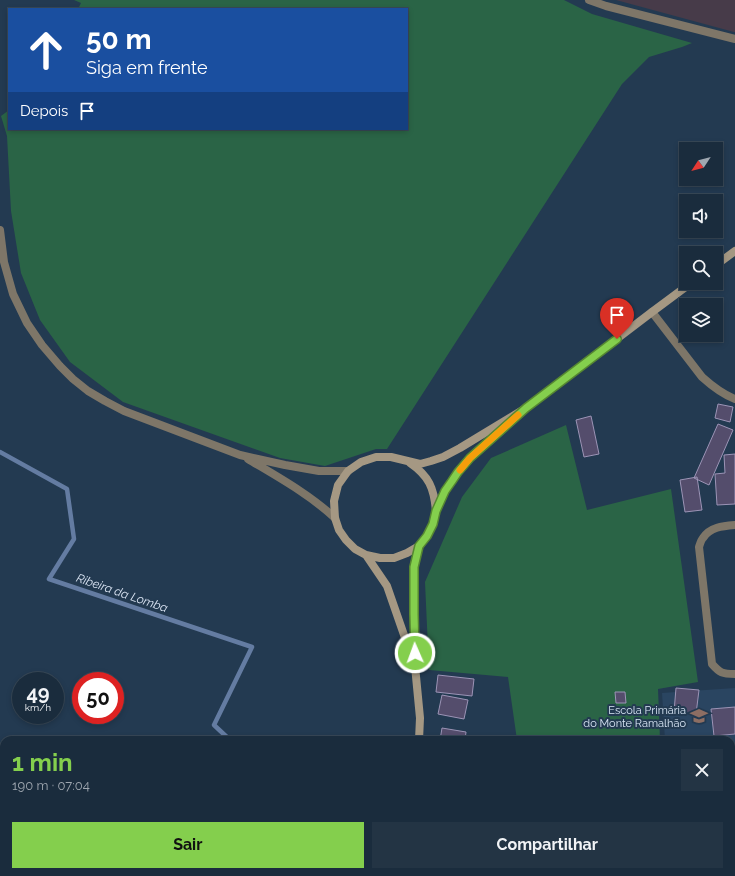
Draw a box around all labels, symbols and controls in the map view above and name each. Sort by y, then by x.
text: 50 m [86,23,152,56]
icon: ahead [20,24,72,76]
text: Siga em frente [86,57,207,78]
icon: arrive [76,100,98,122]
text: Depois [20,102,68,120]
north arrow [679,142,723,186]
map controls [679,142,723,342]
button: sound [679,194,723,238]
button: search [679,246,723,290]
pin [600,298,634,339]
button: layers [679,298,723,342]
icon: arrive [606,304,628,326]
water label: Ribeira da Lomba [74,571,170,615]
position arrow [394,632,436,674]
speed limit sign: 50 [72,672,124,724]
text: 49 [26,681,50,705]
text: km/h [25,702,51,713]
place label: Escola Primária do Monte Ramalhão [583,704,686,730]
school or university icon: Escola Primária do Monte Ramalhão [689,706,709,726]
text: 1 min [12,748,73,777]
button: close [681,749,723,791]
text: 190 m · 07:04 [12,778,90,793]
button: Sair [12,822,364,868]
button: Compartilhar [372,822,723,868]

